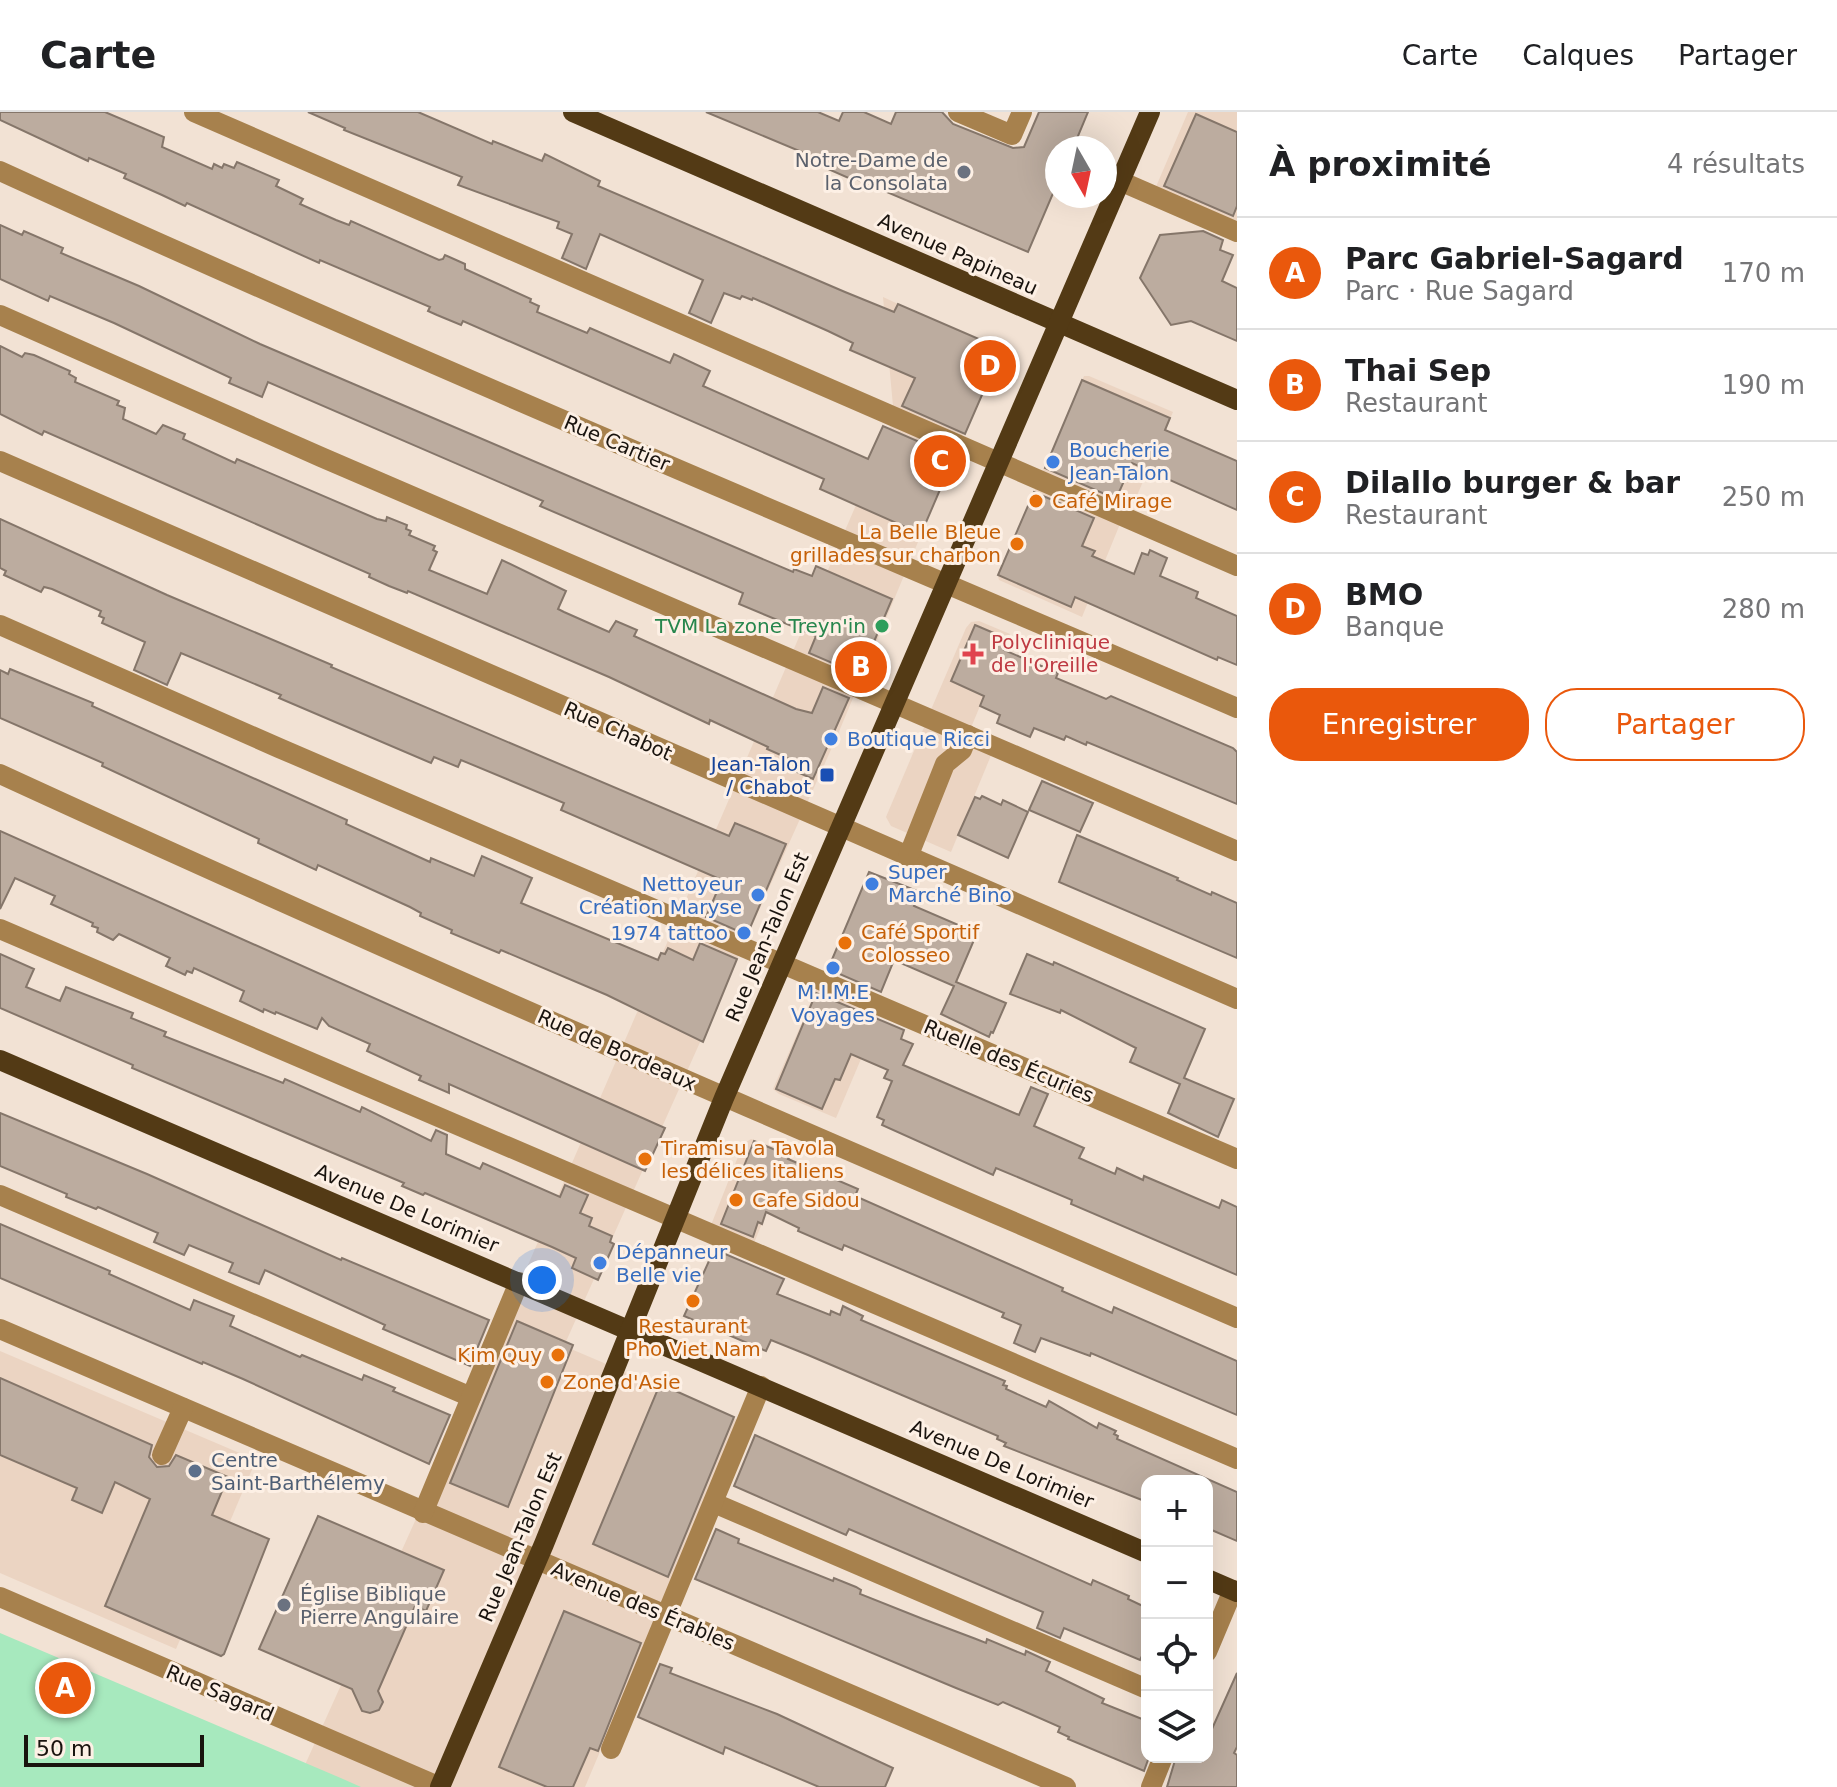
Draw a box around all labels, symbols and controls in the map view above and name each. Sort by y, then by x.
text: Carte [40,33,156,77]
text: Carte [1402,39,1478,72]
text: Calques [1522,39,1634,72]
text: Partager [1678,39,1797,72]
north arrow [1045,136,1117,208]
text: À proximité [1269,144,1492,184]
place label: Notre-Dame de la Consolata [795,148,948,195]
text: 4 résultats [1667,149,1805,179]
marker: Notre-Dame de la Consolata [955,163,973,181]
street label: Avenue Papineau [874,208,1042,300]
text: Parc Gabriel-Sagard [1345,241,1684,276]
text: A [1285,258,1305,288]
text: 170 m [1722,258,1805,288]
text: Parc · Rue Sagard [1345,276,1574,306]
pin: D [964,336,1016,396]
text: Thai Sep [1345,353,1491,388]
text: B [1285,370,1305,400]
text: 190 m [1722,370,1805,400]
text: Restaurant [1345,388,1487,418]
street label: Rue Cartier [560,410,674,476]
pin: C [914,431,966,491]
place label: Boucherie Jean-Talon [1067,438,1170,485]
marker: Boucherie Jean-Talon [1044,453,1062,471]
text: Dilallo burger & bar [1345,465,1680,500]
text: C [1285,482,1305,512]
text: 250 m [1722,482,1805,512]
place label: Café Mirage [1052,489,1172,513]
marker: Café Mirage [1027,492,1045,510]
text: Restaurant [1345,500,1487,530]
place label: La Belle Bleue grillades sur charbon [790,520,1001,567]
marker: La Belle Bleue grillades sur charbon [1008,535,1026,553]
text: BMO [1345,577,1423,612]
text: D [1284,594,1306,624]
text: 280 m [1722,594,1805,624]
text: Banque [1345,612,1444,642]
place label: TVM La zone Treyn'in [654,614,866,638]
marker: TVM La zone Treyn'in [873,617,891,635]
place label: Polyclinique de l'Oreille [991,630,1110,677]
pin: B [835,637,887,697]
marker: Polyclinique de l'Oreille [962,643,984,665]
button: Enregistrer [1269,688,1529,761]
button: Partager [1545,688,1805,761]
street label: Rue Chabot [560,696,676,766]
place label: Boutique Ricci [847,727,990,751]
marker: Boutique Ricci [822,730,840,748]
place label: Jean-Talon / Chabot [709,752,811,799]
marker: Jean-Talon / Chabot [818,766,836,784]
street label: Rue Jean-Talon Est [720,849,814,1025]
place label: Super Marché Bino [888,860,1012,907]
place label: Nettoyeur Création Maryse [579,872,743,919]
marker: Super Marché Bino [863,875,881,893]
marker: Nettoyeur Création Maryse [749,886,767,904]
place label: Café Sportif Colosseo [861,920,980,967]
place label: 1974 tattoo [610,921,728,945]
marker: 1974 tattoo [735,924,753,942]
marker: Café Sportif Colosseo [836,934,854,952]
marker: M.I.M.E Voyages [824,959,842,977]
place label: M.I.M.E Voyages [791,980,875,1027]
street label: Rue de Bordeaux [534,1004,700,1096]
street label: Ruelle des Écuries [920,1014,1098,1108]
place label: Tiramisu a Tavola les délices italiens [660,1136,844,1183]
marker: Tiramisu a Tavola les délices italiens [636,1150,654,1168]
street label: Avenue De Lorimier [312,1158,503,1258]
place label: Cafe Sidou [752,1188,860,1212]
marker: Cafe Sidou [727,1191,745,1209]
place label: Dépanneur Belle vie [616,1240,728,1287]
marker: Dépanneur Belle vie [591,1254,609,1272]
your location [522,1260,562,1300]
marker: Restaurant Pho Viet Nam [684,1292,702,1310]
place label: Restaurant Pho Viet Nam [625,1314,761,1361]
place label: Kim Quy [457,1343,542,1367]
marker: Kim Quy [549,1346,567,1364]
place label: Zone d'Asie [563,1370,680,1394]
marker: Zone d'Asie [538,1373,556,1391]
street label: Avenue De Lorimier [907,1414,1098,1514]
place label: Centre Saint-Barthélemy [211,1448,385,1495]
street label: Rue Jean-Talon Est [473,1449,567,1625]
marker: Centre Saint-Barthélemy [186,1462,204,1480]
map controls [1141,1475,1213,1763]
button: + [1141,1475,1213,1547]
button: − [1141,1547,1213,1619]
street label: Avenue des Érables [548,1557,738,1655]
place label: Église Biblique Pierre Angulaire [300,1582,459,1629]
marker: Église Biblique Pierre Angulaire [275,1596,293,1614]
button: locate [1141,1619,1213,1691]
pin: A [39,1658,91,1718]
street label: Rue Sagard [162,1660,278,1726]
button: layers [1141,1691,1213,1763]
scale bar [24,1731,204,1767]
text: 50 m [36,1736,92,1761]

